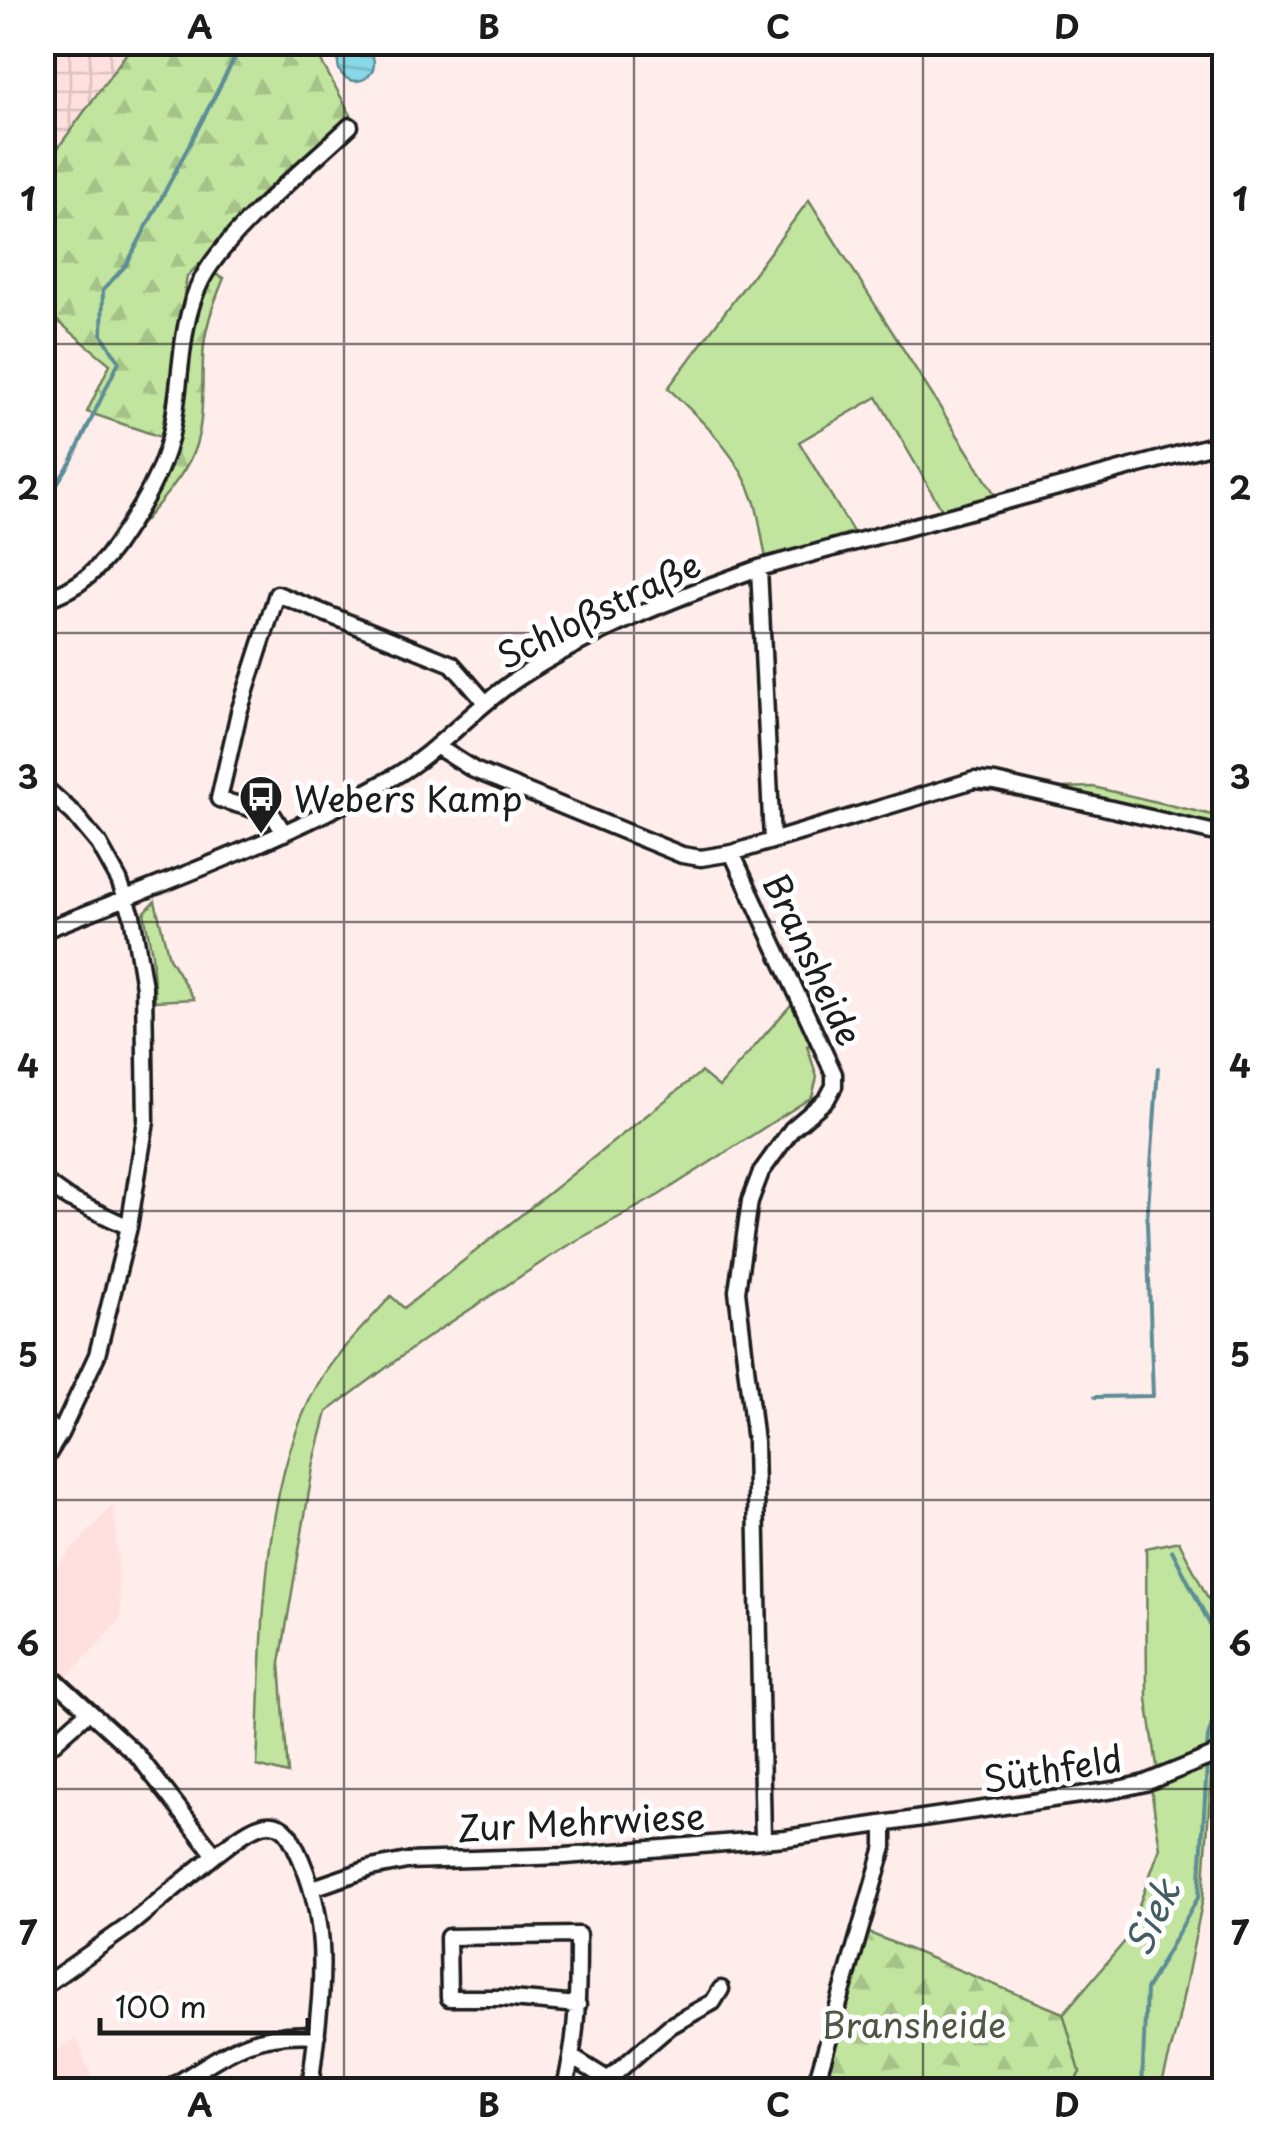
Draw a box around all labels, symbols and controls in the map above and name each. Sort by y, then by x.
text: A [187,2,213,50]
text: B [478,2,500,50]
text: C [766,2,790,50]
text: D [1054,2,1080,50]
text: 1 [20,174,36,222]
text: 1 [1232,174,1248,222]
text: 2 [17,463,39,511]
text: 2 [1229,463,1251,511]
street label: Schloßstraße [487,537,709,681]
text: 3 [18,752,38,800]
text: 3 [1230,752,1250,800]
place label: Webers Kamp [294,771,522,824]
bus stop icon: Webers Kamp [238,774,284,835]
street label: Bransheide [751,864,877,1054]
text: 4 [17,1041,39,1089]
text: 4 [1229,1041,1251,1089]
text: 5 [18,1330,38,1378]
text: 5 [1230,1330,1250,1378]
text: 6 [17,1619,39,1667]
text: 6 [1229,1619,1251,1667]
street label: Süthfeld [979,1731,1125,1805]
street label: Zur Mehrwiese [456,1788,706,1854]
water label: Siek [1109,1868,1194,1964]
text: 7 [19,1908,38,1956]
text: 7 [1231,1908,1250,1956]
scale bar [100,1973,308,2035]
text: 100 m [115,1983,207,2028]
park label: Bransheide [822,1997,1006,2050]
text: A [187,2080,213,2128]
text: B [478,2080,500,2128]
text: C [766,2080,790,2128]
text: D [1054,2080,1080,2128]

